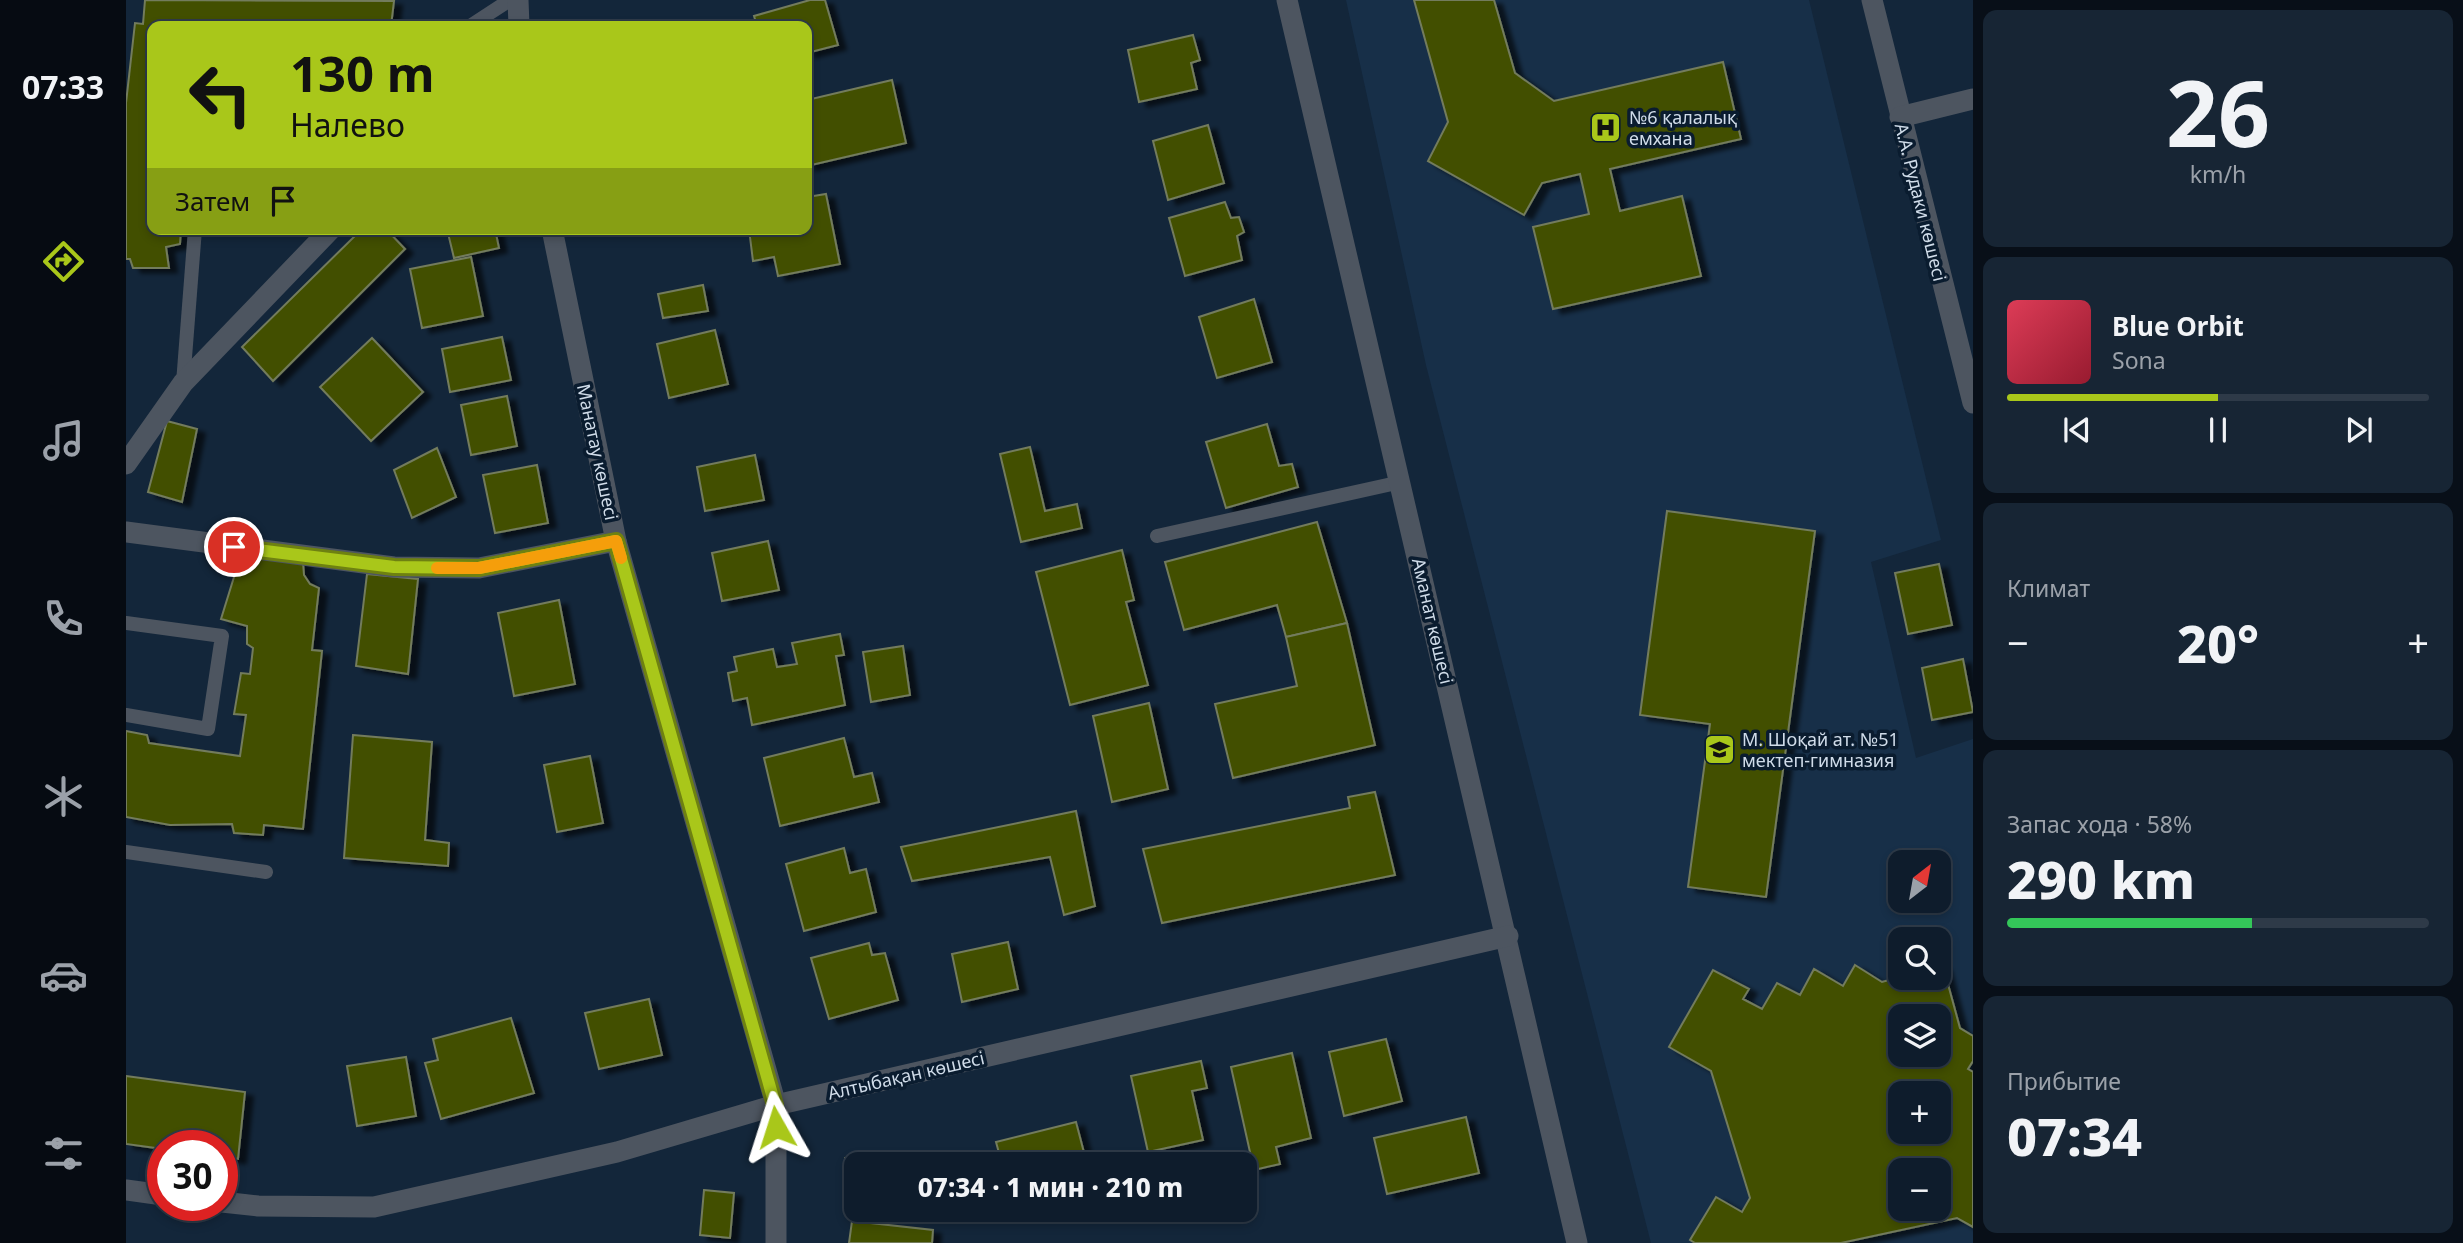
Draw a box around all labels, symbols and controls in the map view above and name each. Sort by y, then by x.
text: 130 m [290,40,435,106]
icon: left [175,49,266,140]
text: 26 [2166,50,2270,174]
text: 07:33 [22,65,104,108]
text: Налево [290,103,405,146]
place label: №6 қалалық емхана [1629,105,1737,150]
hospital icon: №6 қалалық емхана [1589,110,1623,144]
street label: А.А. Рудаки көшесі [1890,120,1952,284]
text: km/h [2190,158,2246,190]
icon: arrive [264,182,302,220]
text: Затем [175,183,250,219]
icon: directions [39,237,88,286]
text: Blue Orbit [2112,308,2244,344]
text: Sona [2112,344,2166,376]
street label: Манатау көшесі [572,382,624,522]
icon: previous [2058,411,2096,449]
icon: pause [2199,411,2237,449]
icon: next [2340,411,2378,449]
icon: music [39,416,88,465]
pin [204,517,264,577]
icon: arrive [215,528,253,566]
street label: Аманат көшесі [1407,556,1459,686]
text: Климат [2007,572,2090,604]
icon: phone [39,594,88,643]
text: 20° [2177,607,2259,678]
text: − [2007,616,2029,668]
text: + [2407,616,2429,668]
place label: М. Шоқай ат. №51 мектеп-гимназия [1742,727,1899,772]
school or university icon: М. Шоқай ат. №51 мектеп-гимназия [1702,732,1736,766]
icon: climate [39,772,88,821]
text: Запас хода · 58% [2007,808,2192,840]
text: 290 km [2007,843,2195,914]
north arrow [1888,850,1951,914]
map controls [1888,850,1951,1221]
button: search [1888,927,1951,990]
icon: car [39,951,88,1000]
button: layers [1888,1004,1951,1067]
street label: Алтыбақан көшесі [825,1045,987,1105]
text: Прибытие [2007,1065,2121,1097]
button: + [1888,1081,1951,1144]
position arrow [739,1090,813,1164]
text: 07:34 [2007,1100,2142,1171]
icon: filters [39,1129,88,1178]
speed limit sign: 30 [147,1130,238,1221]
button: − [1888,1158,1951,1221]
text: 07:34 · 1 мин · 210 m [918,1169,1183,1205]

